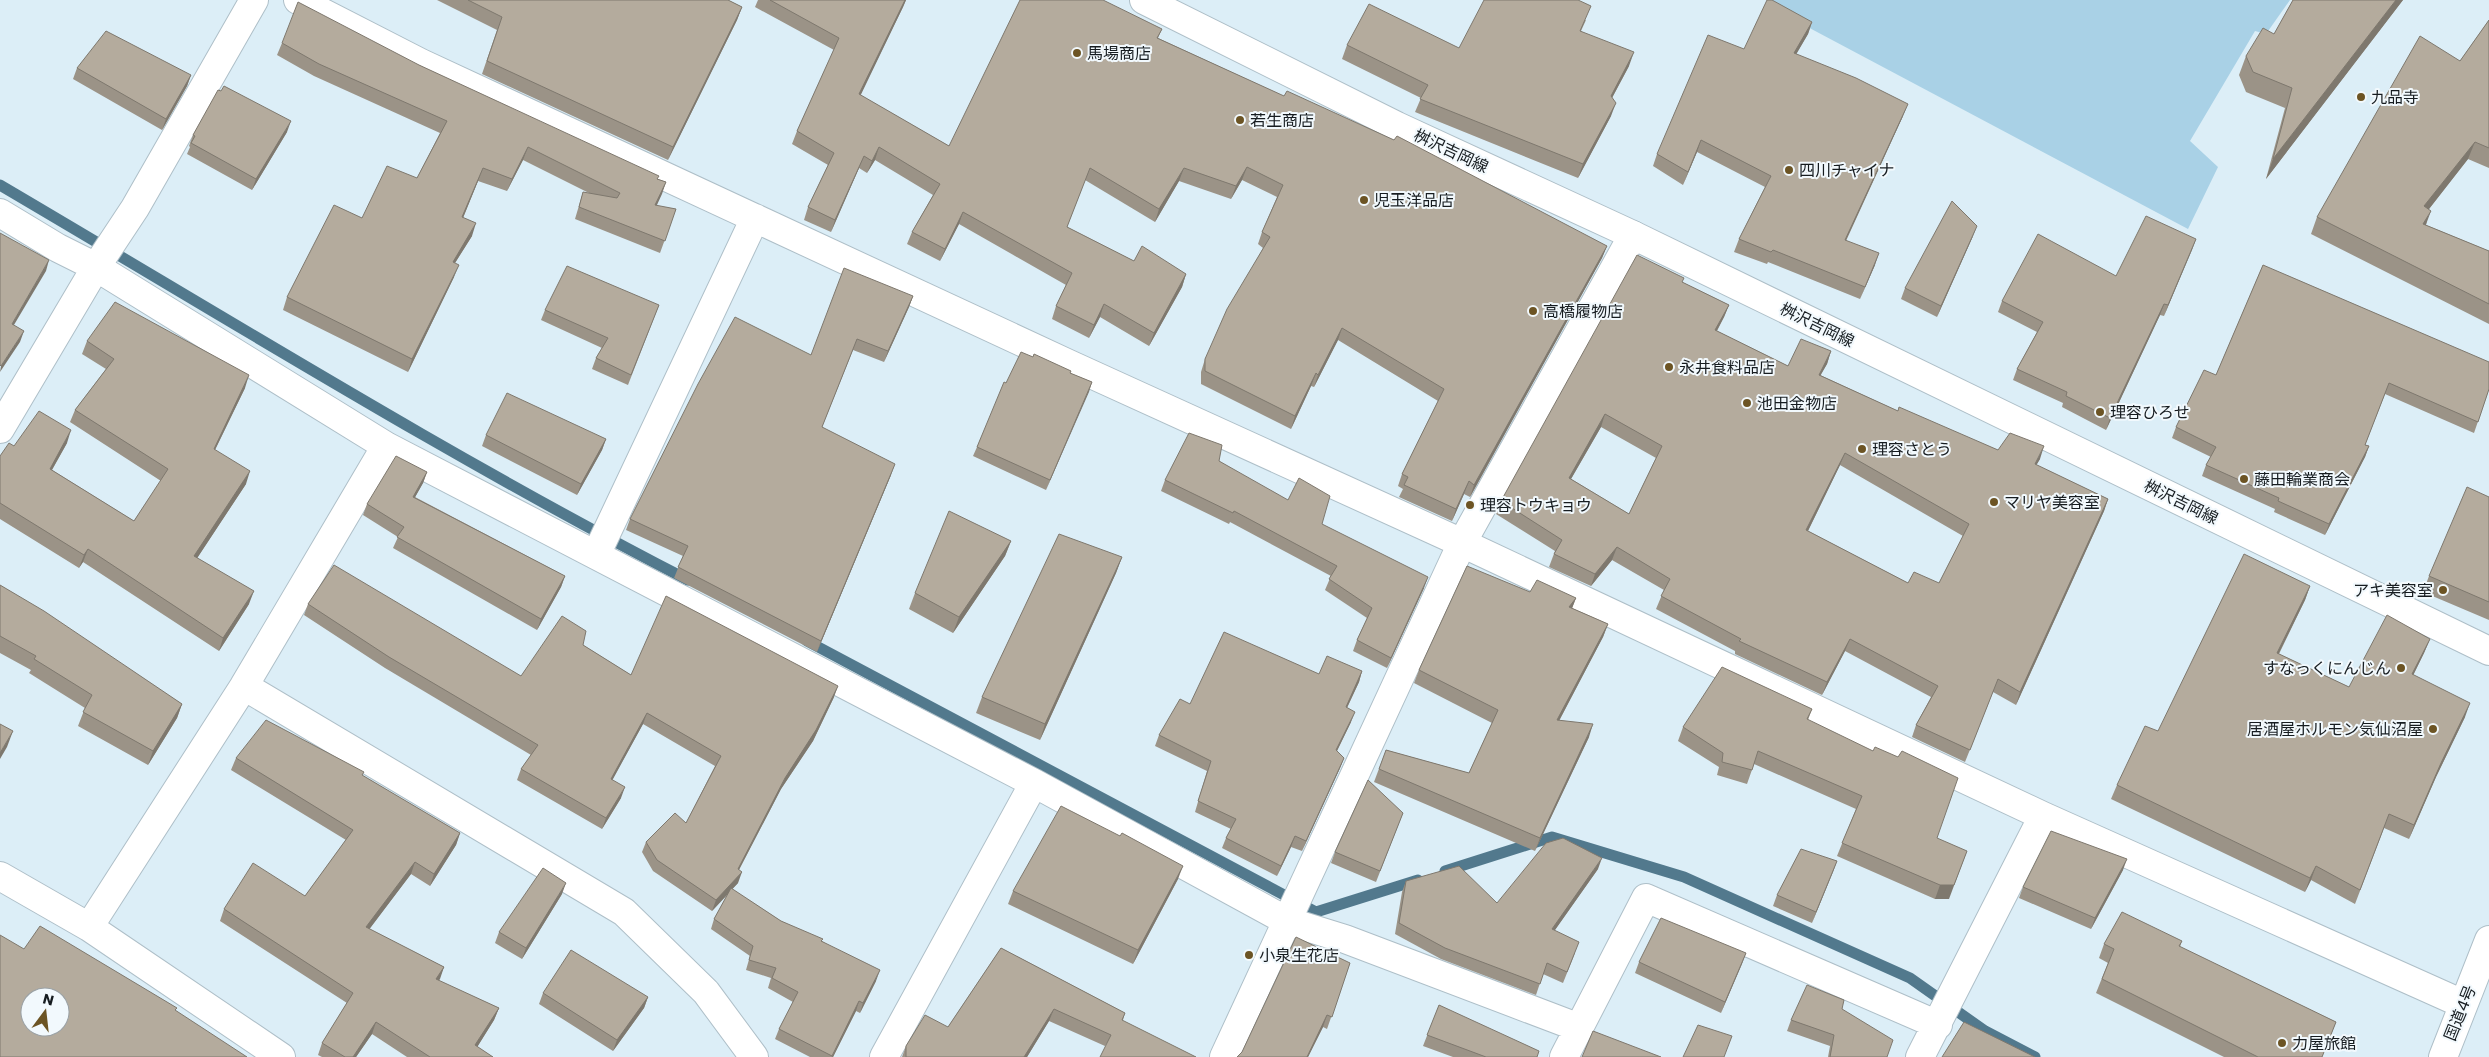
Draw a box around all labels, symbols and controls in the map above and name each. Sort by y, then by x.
place label: 馬場商店 [1087,42,1151,65]
marker: 馬場商店 [1071,47,1083,59]
place label: 九品寺 [2371,86,2419,109]
marker: 九品寺 [2355,91,2367,103]
place label: 若生商店 [1250,109,1314,132]
marker: 若生商店 [1234,114,1246,126]
street label: 桝沢吉岡線 [1410,124,1492,178]
place label: 四川チャイナ [1799,159,1895,182]
marker: 四川チャイナ [1783,164,1795,176]
place label: 児玉洋品店 [1374,189,1454,212]
marker: 児玉洋品店 [1358,194,1370,206]
street label: 桝沢吉岡線 [1776,297,1858,353]
place label: 高橋履物店 [1543,300,1623,323]
marker: 高橋履物店 [1527,305,1539,317]
place label: 永井食料品店 [1679,356,1775,379]
marker: 永井食料品店 [1663,361,1675,373]
place label: 池田金物店 [1757,392,1837,415]
marker: 池田金物店 [1741,397,1753,409]
place label: 理容ひろせ [2110,401,2190,424]
marker: 理容ひろせ [2094,406,2106,418]
place label: 理容さとう [1872,438,1952,461]
marker: 理容さとう [1856,443,1868,455]
place label: 藤田輪業商会 [2254,468,2350,491]
marker: 藤田輪業商会 [2238,473,2250,485]
street label: 桝沢吉岡線 [2140,474,2222,530]
place label: マリヤ美容室 [2004,491,2100,514]
place label: 理容トウキョウ [1480,494,1592,517]
marker: マリヤ美容室 [1988,496,2000,508]
marker: 理容トウキョウ [1464,499,1476,511]
place label: アキ美容室 [2353,579,2433,602]
marker: アキ美容室 [2437,584,2449,596]
place label: すなっくにんじん [2263,657,2391,680]
marker: すなっくにんじん [2395,662,2407,674]
place label: 居酒屋ホルモン気仙沼屋 [2247,718,2423,741]
marker: 居酒屋ホルモン気仙沼屋 [2427,723,2439,735]
place label: 小泉生花店 [1259,944,1339,967]
marker: 小泉生花店 [1243,949,1255,961]
street label: 国道4号 [2438,982,2482,1044]
north arrow [20,987,70,1037]
text: N [41,988,56,1010]
place label: 力屋旅館 [2292,1032,2356,1055]
marker: 力屋旅館 [2276,1037,2288,1049]

